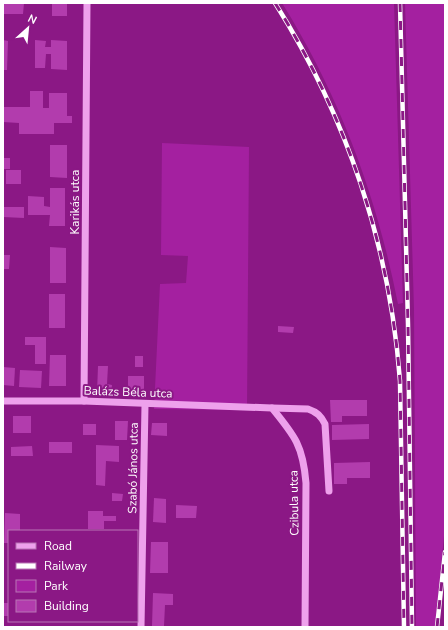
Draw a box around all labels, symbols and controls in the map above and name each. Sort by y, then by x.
north arrow [8,8,48,48]
text: N [25,11,39,28]
street label: Karikás utca [67,170,83,234]
street label: Balázs Béla utca [83,382,173,402]
street label: Szabó János utca [124,422,142,514]
street label: Czibula utca [285,470,303,536]
legend [8,530,138,622]
text: Road [44,538,72,554]
text: Railway [44,558,88,574]
text: Park [44,578,69,594]
text: Building [44,598,89,614]

